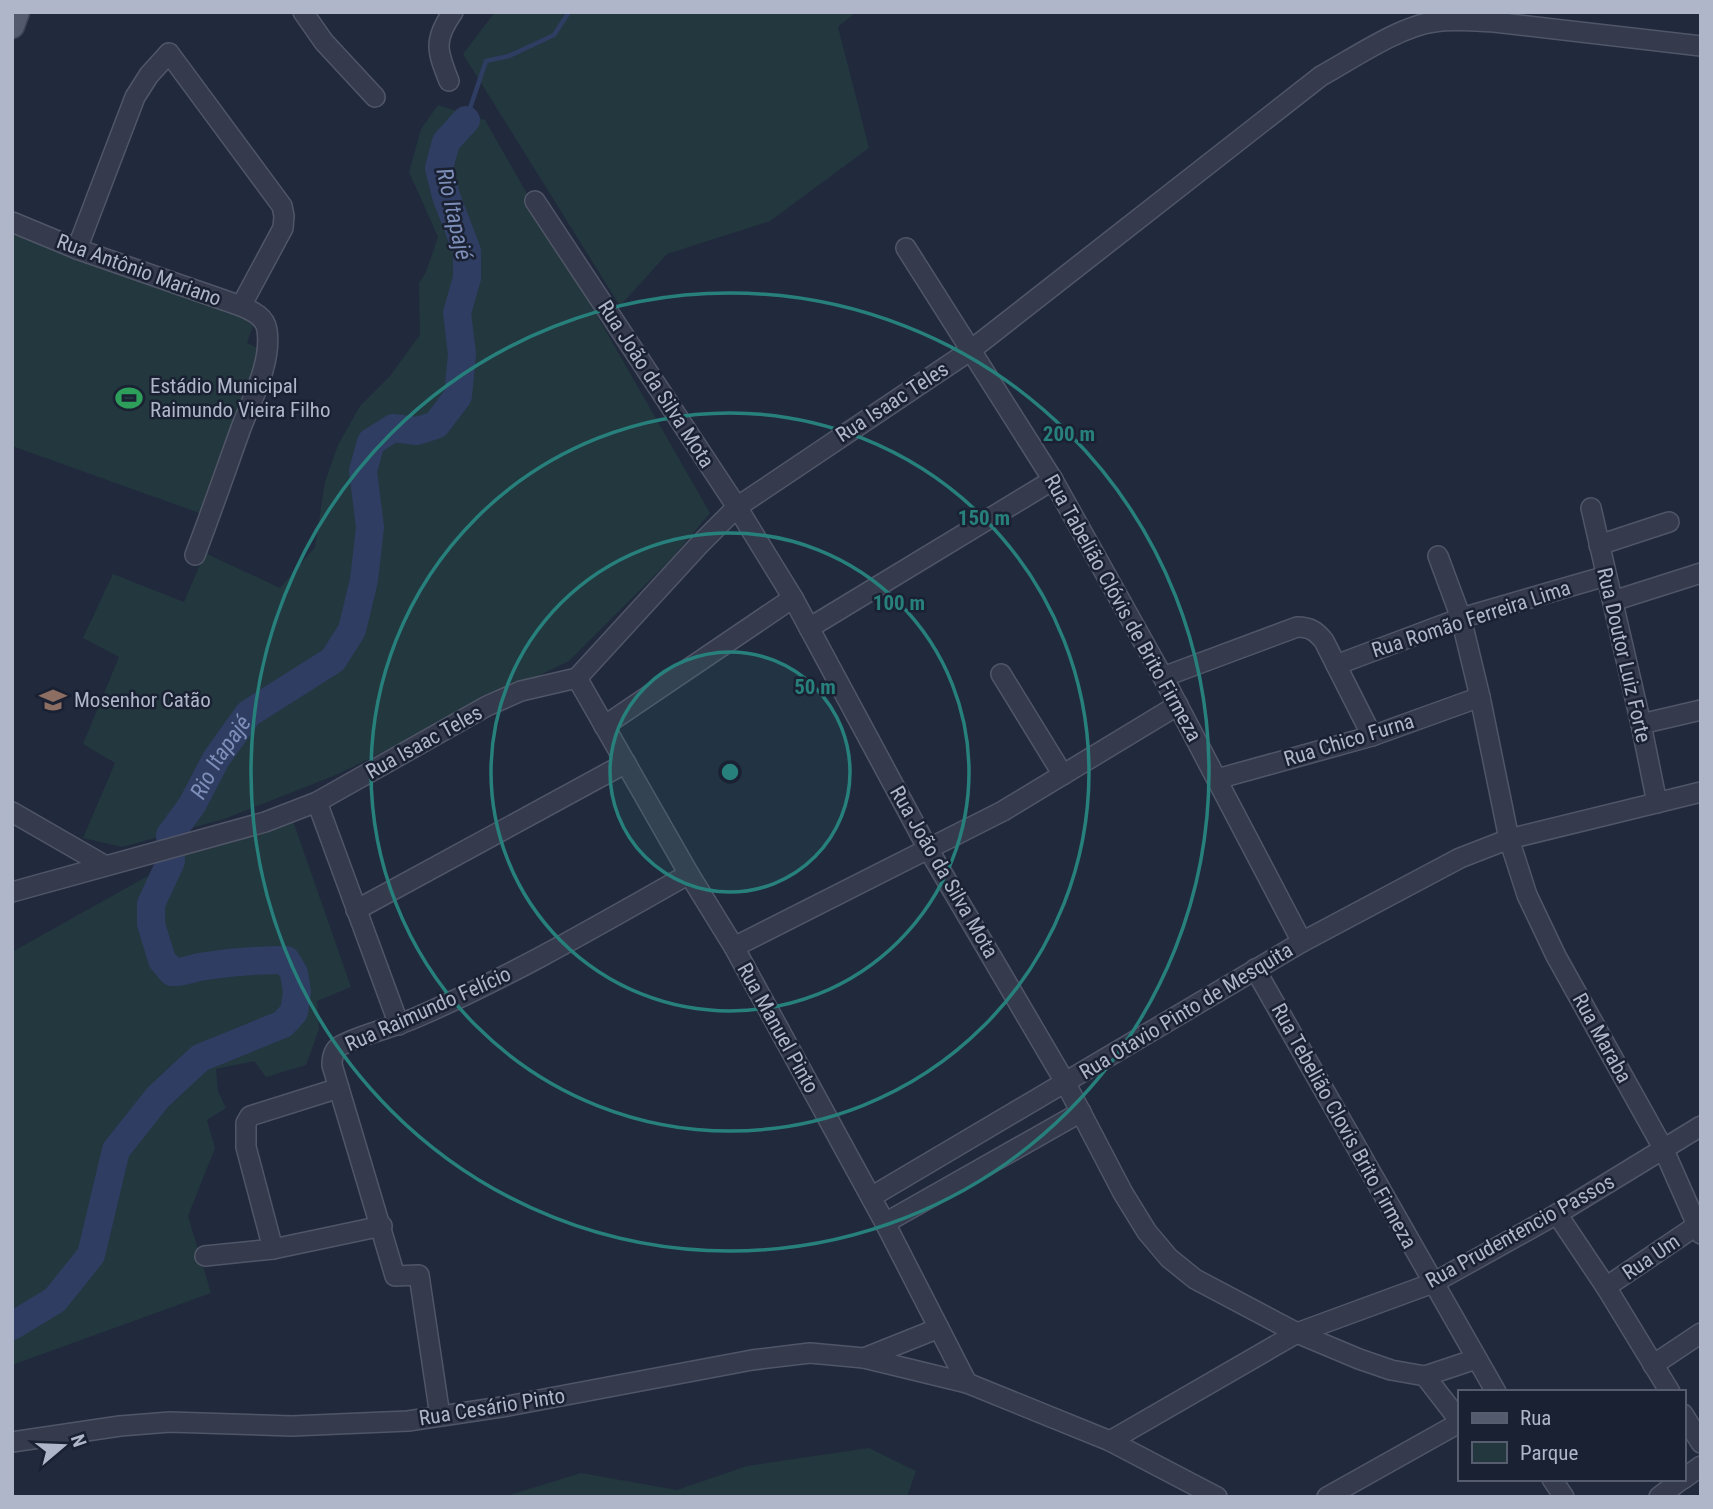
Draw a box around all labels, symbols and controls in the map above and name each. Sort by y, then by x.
water label: Rio Itapajé [430,165,478,263]
street label: Rua Antônio Mariano [53,229,225,311]
street label: Rua João da Silva Mota [593,296,719,472]
street label: Rua Isaac Teles [831,357,953,447]
place label: Estádio Municipal Raimundo Vieira Filho [150,374,330,422]
sports icon: Estádio Municipal Raimundo Vieira Filho [114,383,144,413]
text: 200 m [1043,422,1095,446]
street label: Rua Tabelião Clóvis de Brito Firmeza [1039,470,1207,746]
text: 150 m [958,506,1010,530]
street label: Rua Doutor Luiz Forte [1592,565,1656,745]
street label: Rua Romão Ferreira Lima [1369,576,1573,662]
text: 100 m [873,591,925,615]
text: 50 m [794,675,836,699]
school or university icon: Mosenhor Catão [38,685,68,715]
place label: Mosenhor Catão [74,688,211,712]
street label: Rua Isaac Teles [362,700,486,784]
street label: Rua Chico Furna [1281,709,1417,771]
water label: Rio Itapajé [184,710,257,803]
centre of rings [718,760,742,784]
street label: Rua João da Silva Mota [885,782,1003,962]
street label: Rua Otavio Pinto de Mesquita [1075,938,1297,1084]
street label: Rua Manuel Pinto [732,959,824,1097]
street label: Rua Raimundo Felício [342,962,514,1056]
street label: Rua Maraba [1568,989,1636,1087]
street label: Rua Tebelião Clovis Brito Firmeza [1267,999,1421,1253]
street label: Rua Prudentencio Passos [1422,1169,1618,1293]
street label: Rua Um [1618,1229,1684,1285]
street label: Rua Cesário Pinto [417,1384,567,1430]
legend [1458,1390,1685,1481]
text: Rua [1520,1406,1551,1430]
north arrow [28,1411,98,1481]
text: N [66,1431,91,1450]
text: Parque [1520,1441,1578,1465]

